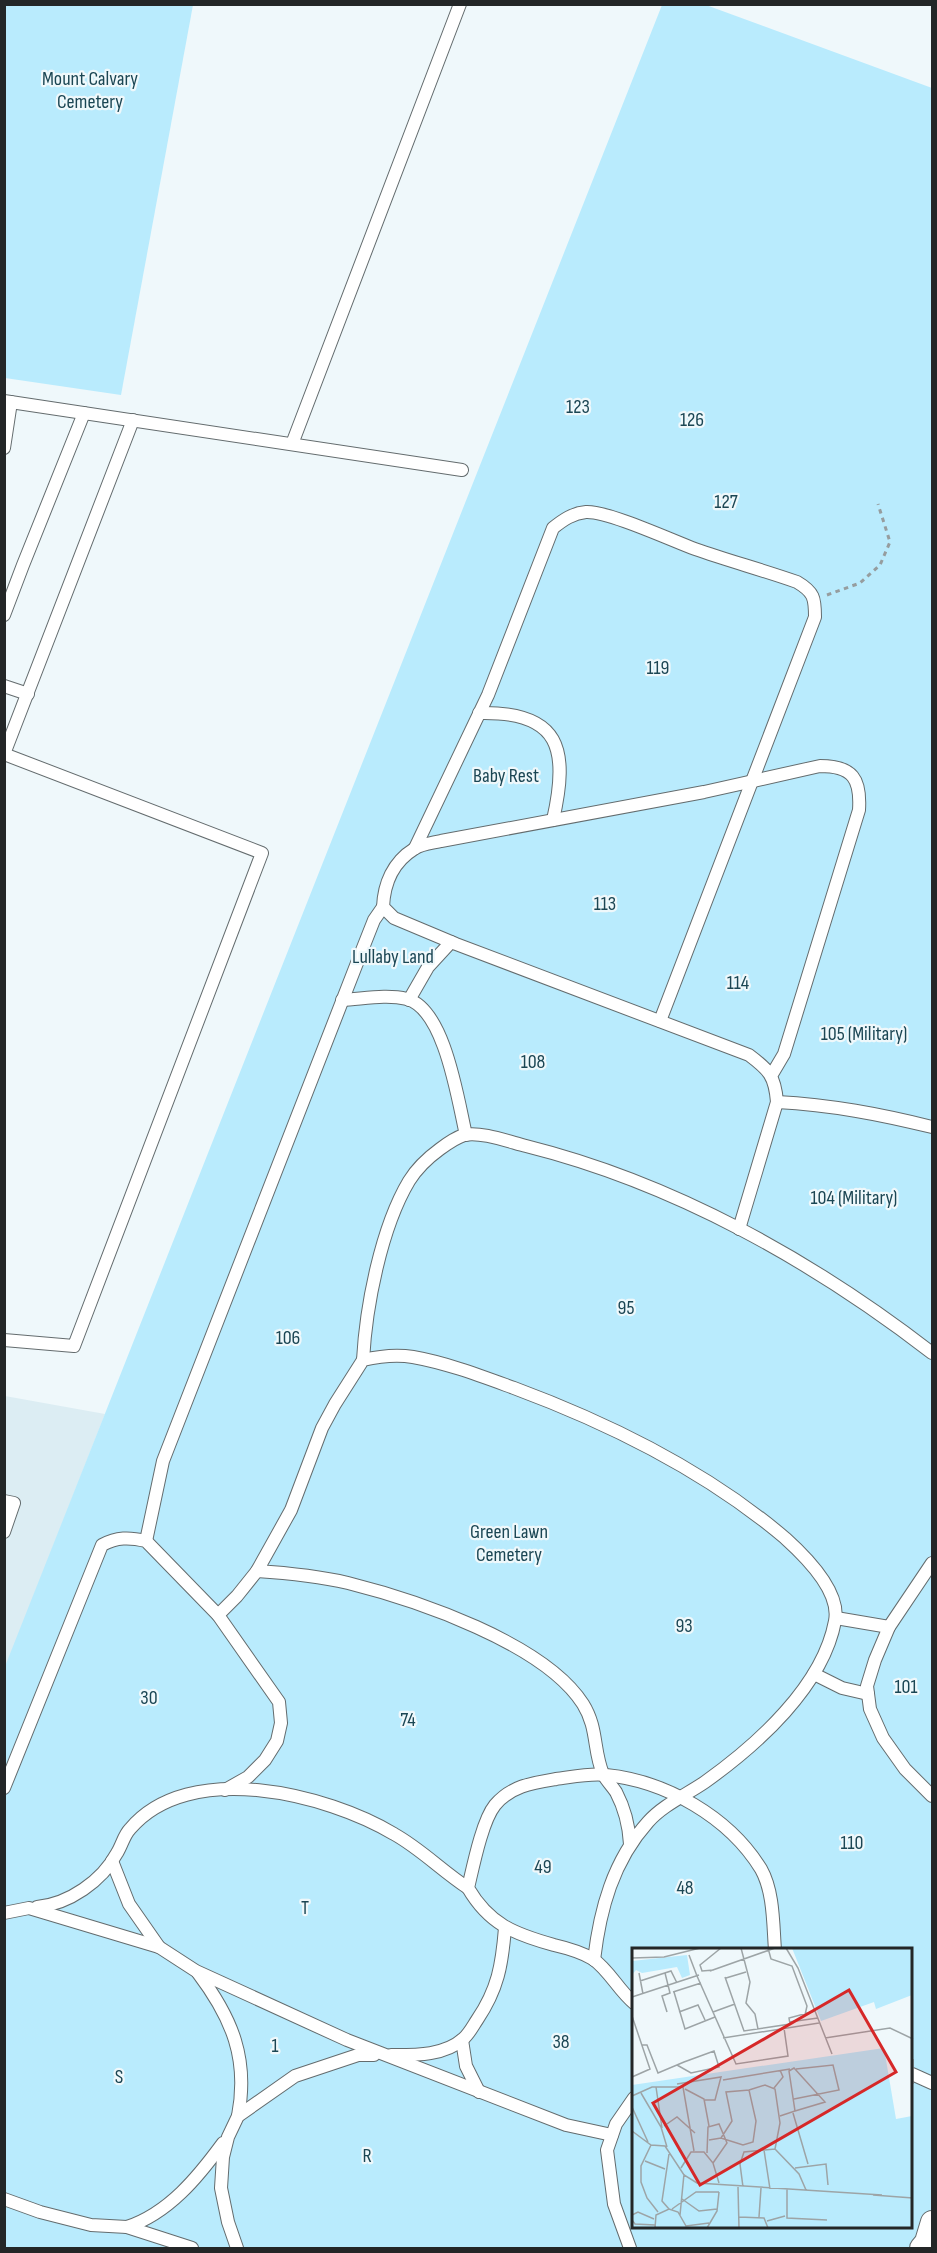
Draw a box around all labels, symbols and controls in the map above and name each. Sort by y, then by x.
park label: Mount Calvary Cemetery [42,67,138,114]
park label: 123 [566,395,590,419]
park label: 126 [680,408,704,432]
park label: 127 [714,490,738,514]
park label: 119 [647,656,669,680]
park label: Baby Rest [473,764,539,788]
park label: 113 [594,892,616,916]
park label: Lullaby Land [352,945,434,969]
park label: 114 [727,971,749,995]
park label: 105 (Military) [821,1022,907,1046]
park label: 108 [521,1050,545,1074]
park label: 104 (Military) [811,1186,897,1210]
park label: 95 [618,1296,634,1320]
park label: 106 [276,1326,300,1350]
park label: Green Lawn Cemetery [470,1520,548,1567]
park label: 93 [675,1614,693,1638]
park label: 101 [895,1675,917,1699]
park label: 30 [140,1686,158,1710]
park label: 74 [400,1708,416,1732]
park label: 110 [841,1831,863,1855]
park label: 49 [534,1855,552,1879]
park label: 48 [676,1876,694,1900]
park label: T [301,1896,309,1920]
inset map [632,1948,913,2229]
park label: 38 [552,2030,570,2054]
park label: 1 [272,2034,279,2058]
park label: S [115,2065,123,2089]
park label: R [362,2144,372,2168]

